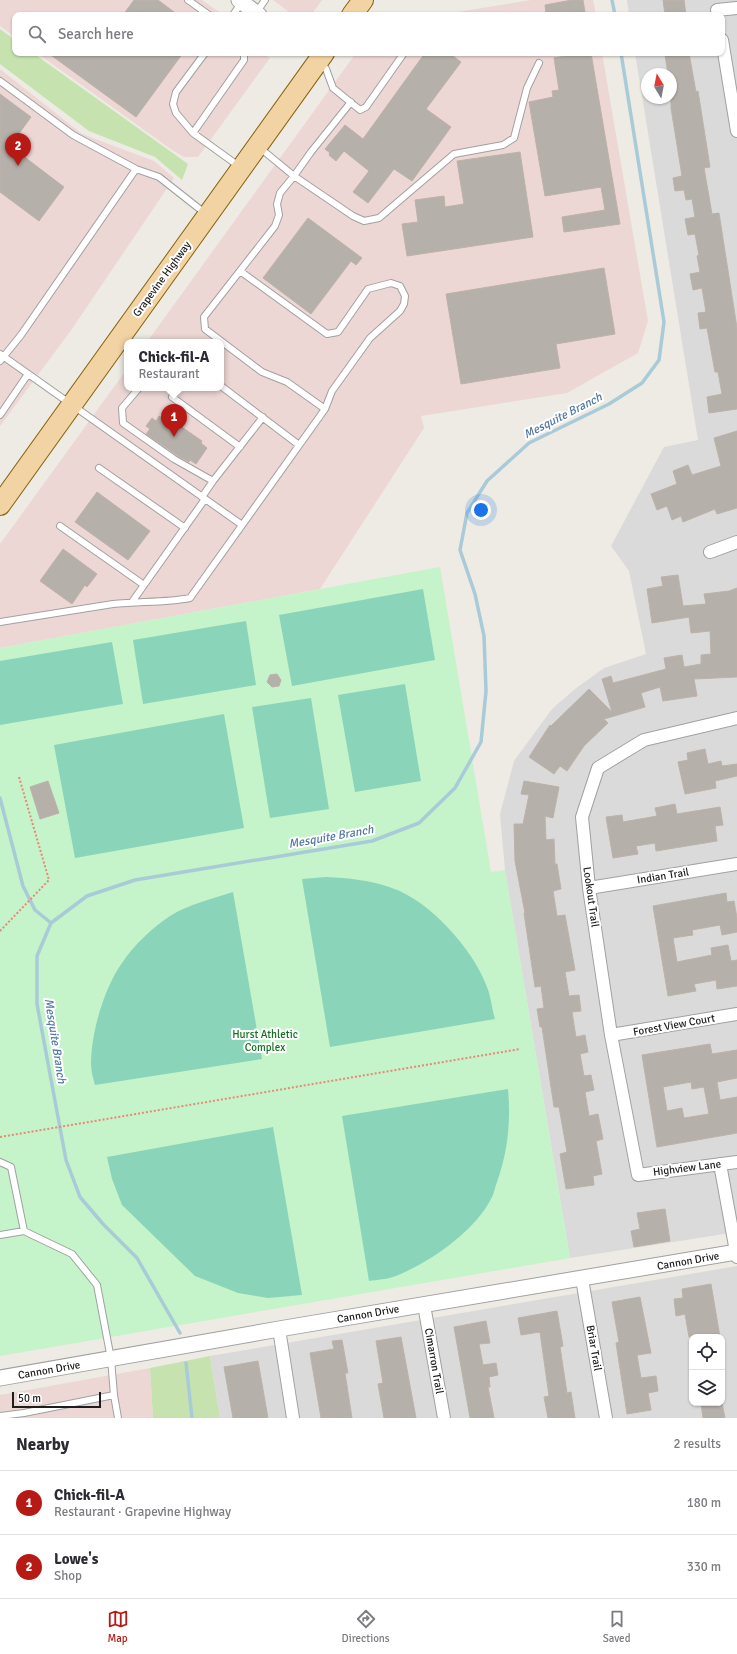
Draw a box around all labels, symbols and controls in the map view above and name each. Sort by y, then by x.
search box [12,12,725,56]
icon: search [26,23,48,45]
text: Search here [58,25,134,43]
north arrow [641,68,677,104]
pin: 2 [5,133,31,166]
street label: Grapevine Highway [130,238,194,319]
popup [124,339,224,391]
text: Chick-fil-A [139,348,209,366]
text: Restaurant [139,366,200,382]
water label: Mesquite Branch [521,390,605,442]
pin: 1 [161,404,187,437]
your location [471,500,491,520]
water label: Mesquite Branch [287,822,375,852]
street label: Indian Trail [636,865,690,887]
street label: Lookout Trail [580,866,602,928]
water label: Mesquite Branch [41,997,69,1085]
street label: Forest View Court [632,1011,716,1039]
park label: Hurst Athletic Complex [232,1028,298,1054]
street label: Highview Lane [652,1157,722,1179]
street label: Cannon Drive [656,1249,720,1273]
street label: Cannon Drive [336,1302,400,1326]
street label: Briar Trail [584,1324,604,1372]
street label: Cimarron Trail [422,1327,446,1395]
map controls [689,1334,725,1406]
button: locate [689,1334,725,1370]
street label: Cannon Drive [17,1358,81,1382]
button: layers [689,1370,725,1406]
scale bar [12,1390,101,1409]
text: 50 m [18,1392,41,1405]
text: Nearby [16,1434,69,1455]
text: 2 results [673,1436,721,1452]
text: Chick-fil-A [54,1486,125,1504]
text: 1 [25,1495,33,1511]
text: 180 m [687,1495,721,1511]
text: Restaurant · Grapevine Highway [54,1504,231,1520]
text: Lowe's [54,1550,98,1568]
text: 2 [25,1559,33,1575]
text: 330 m [687,1559,721,1575]
text: Shop [54,1568,82,1584]
tab: Map [107,1608,129,1645]
tab: Directions [342,1608,390,1645]
tab: Saved [603,1608,630,1645]

